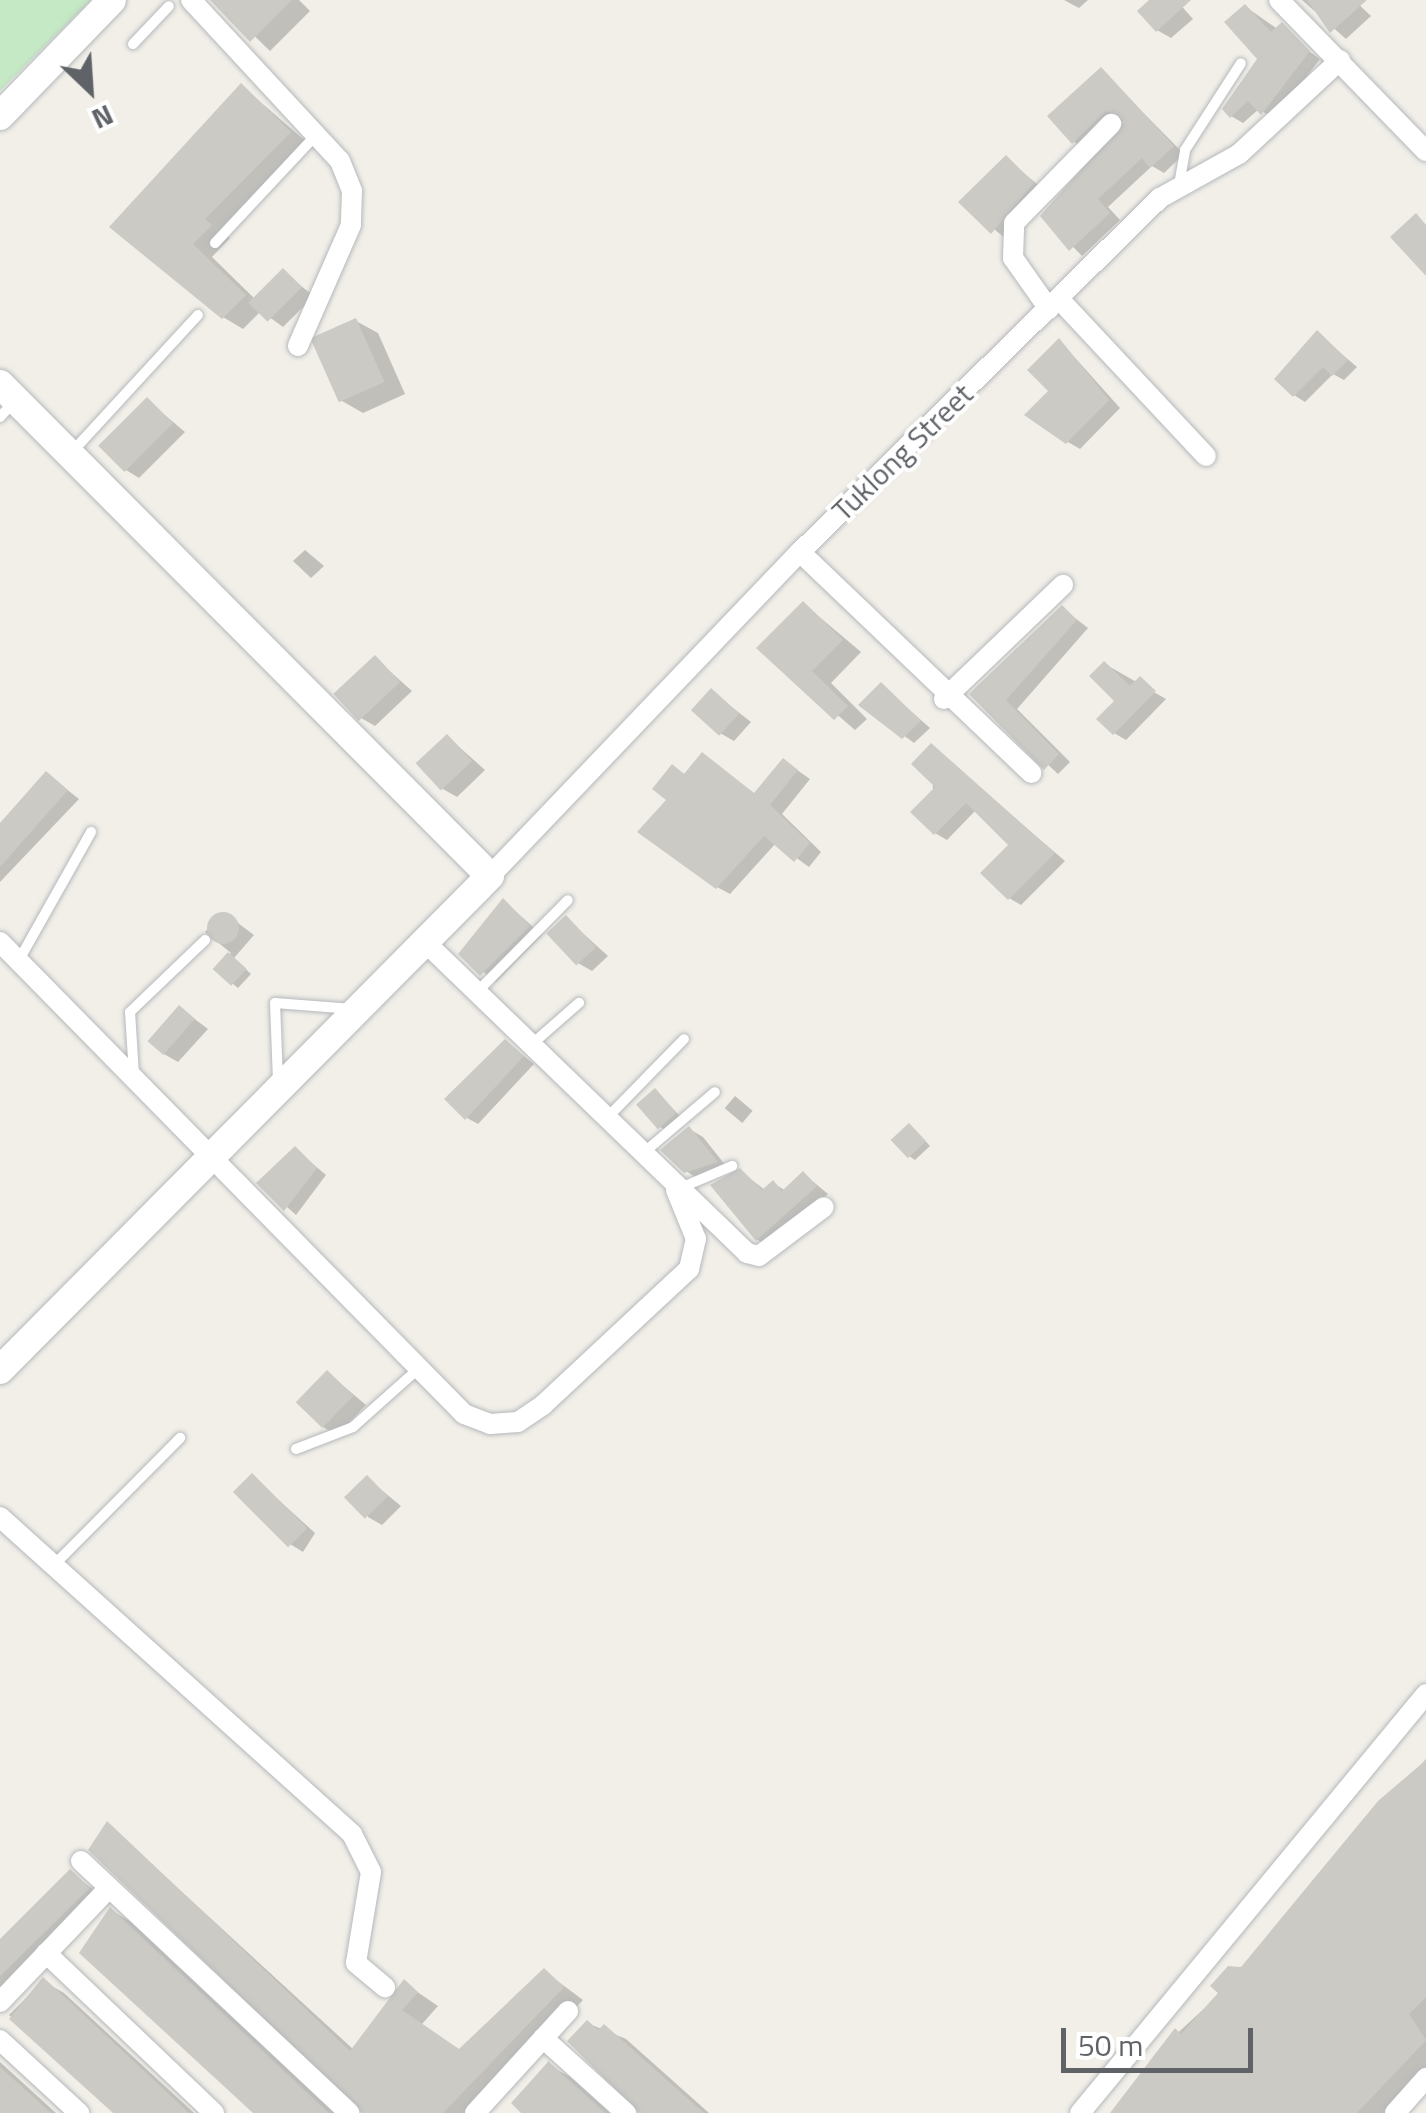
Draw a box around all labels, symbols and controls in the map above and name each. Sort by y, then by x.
north arrow [40,40,140,140]
text: N [85,94,121,141]
street label: Tuklong Street [824,376,980,528]
scale bar [1066,2008,1258,2070]
text: 50 m [1078,2022,1143,2068]

